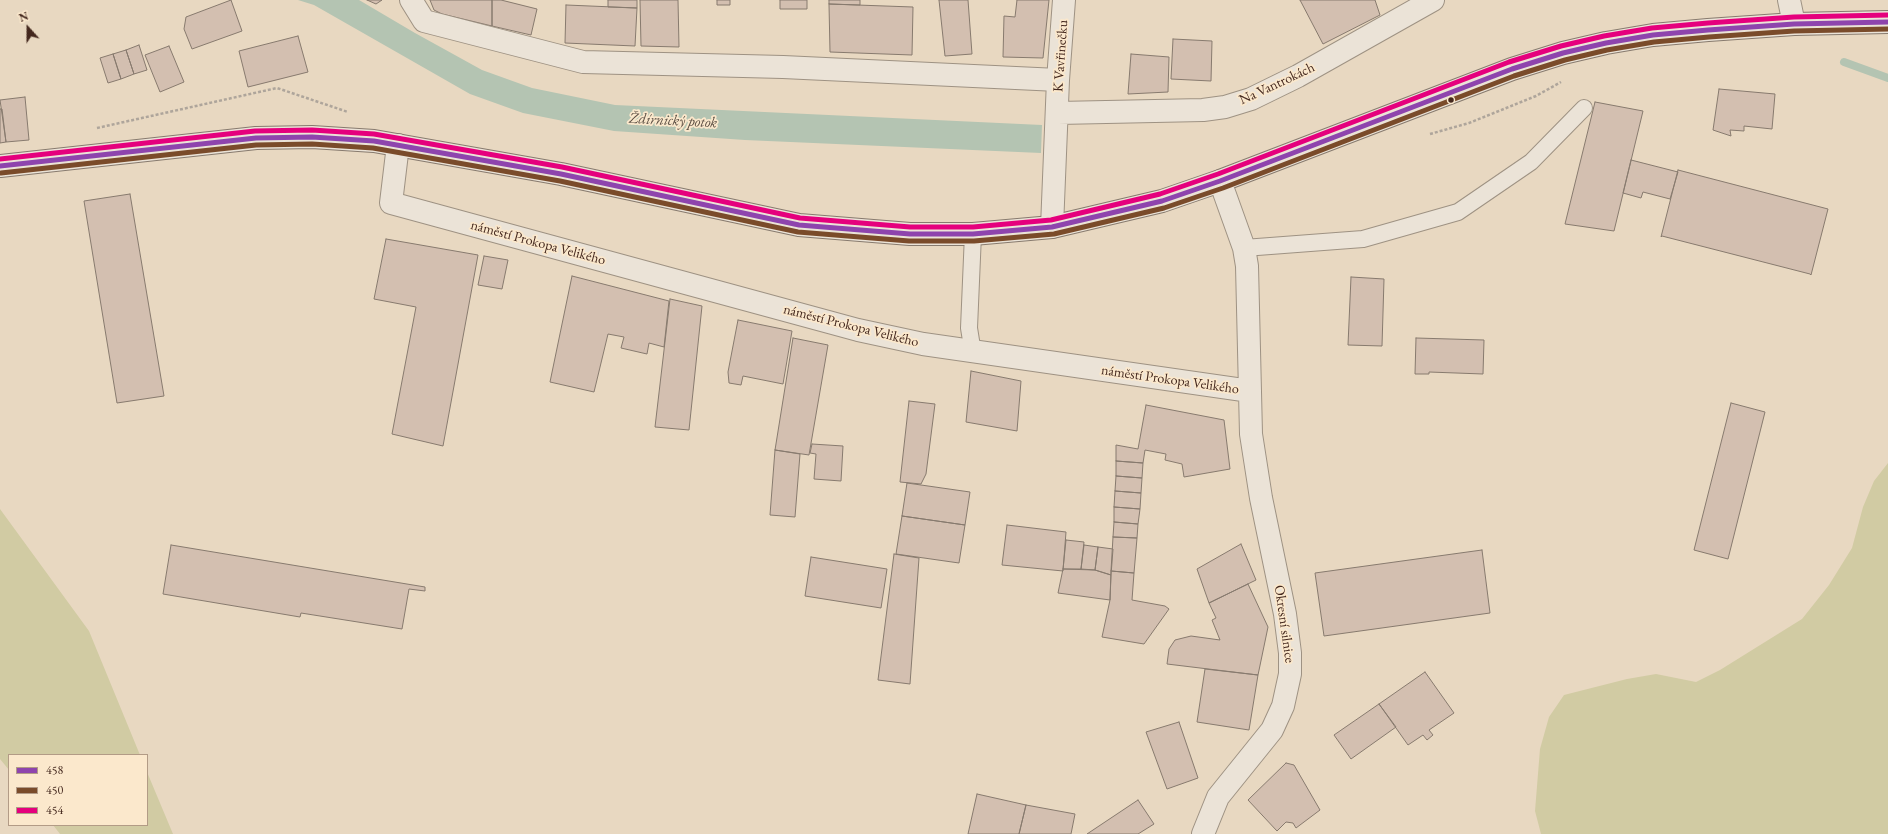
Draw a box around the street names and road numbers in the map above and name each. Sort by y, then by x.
street label: K Vavřinečku [1050,19,1072,93]
street label: Na Vantrokách [1237,59,1317,109]
street label: náměstí Prokopa Velikého [469,217,607,269]
street label: náměstí Prokopa Velikého [782,301,920,351]
street label: náměstí Prokopa Velikého [1100,362,1240,398]
street label: Okresní silnice [1270,584,1298,664]

